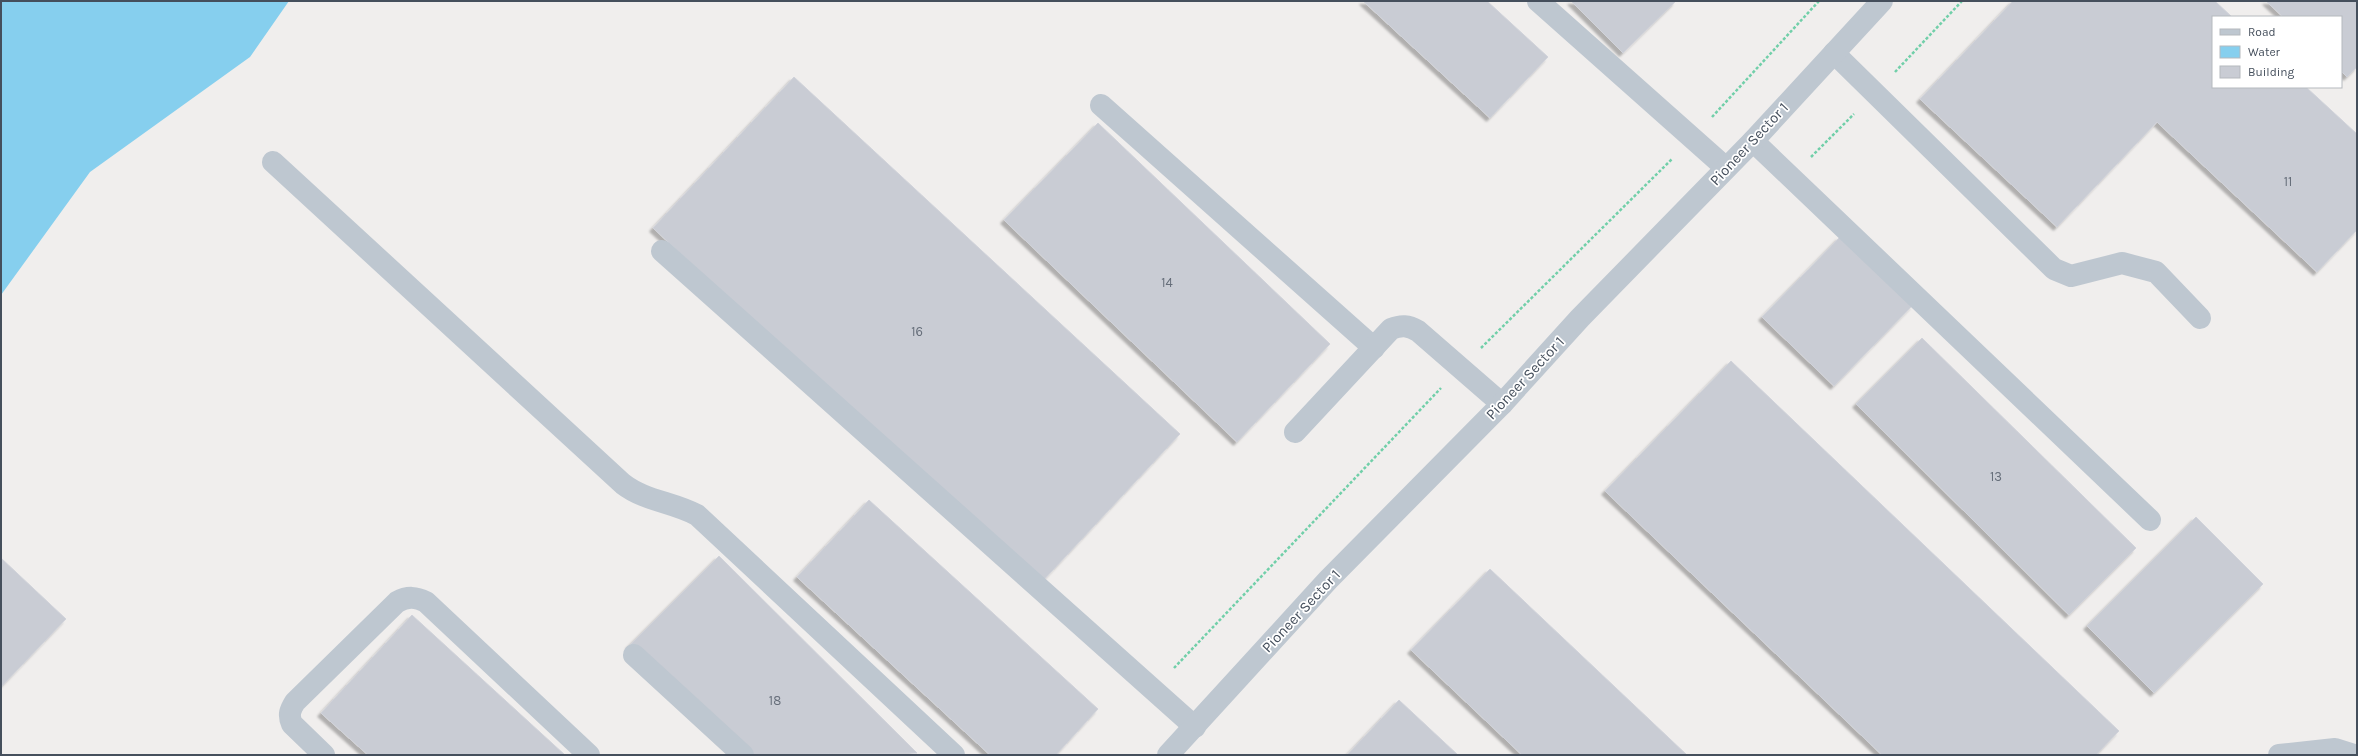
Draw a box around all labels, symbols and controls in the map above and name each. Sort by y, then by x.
legend [2212,16,2342,88]
text: Road [2248,25,2276,39]
text: Water [2248,45,2281,59]
text: Building [2248,65,2295,79]
street label: Pioneer Sector 1 [1706,99,1792,189]
house number: 11 [2284,174,2292,189]
house number: 14 [1161,275,1173,290]
house number: 16 [911,324,923,339]
street label: Pioneer Sector 1 [1482,333,1568,423]
house number: 13 [1990,469,2002,484]
street label: Pioneer Sector 1 [1258,566,1344,656]
house number: 18 [769,693,781,708]

